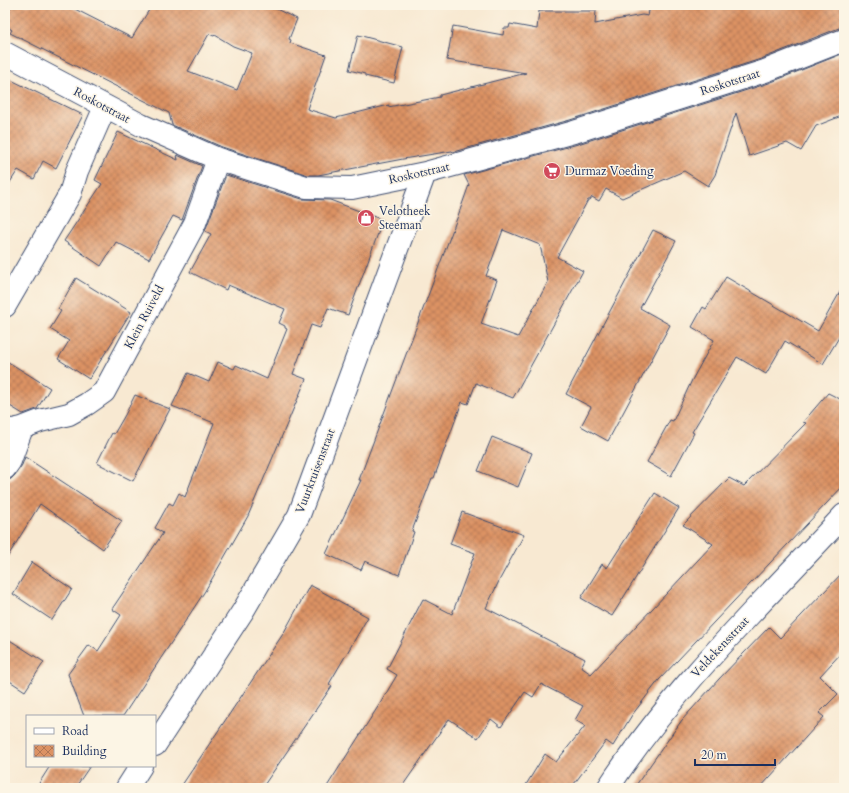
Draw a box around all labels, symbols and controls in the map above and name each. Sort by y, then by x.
street label: Roskotstraat [698,65,762,99]
street label: Roskotstraat [71,83,133,127]
street label: Roskotstraat [387,158,451,188]
supermarket icon: Durmaz Voeding [542,161,562,181]
place label: Durmaz Voeding [565,163,654,179]
place label: Velotheek Steeman [379,203,431,233]
shop icon: Velotheek Steeman [356,208,376,228]
street label: Klein Ruiveld [120,282,168,352]
street label: Vuurkruisenstraat [291,426,339,516]
street label: Veldekensstraat [687,613,753,681]
legend [26,715,156,767]
text: Road [62,723,89,739]
scale bar [695,741,775,767]
text: Building [62,743,107,759]
text: 20 m [701,747,728,763]

